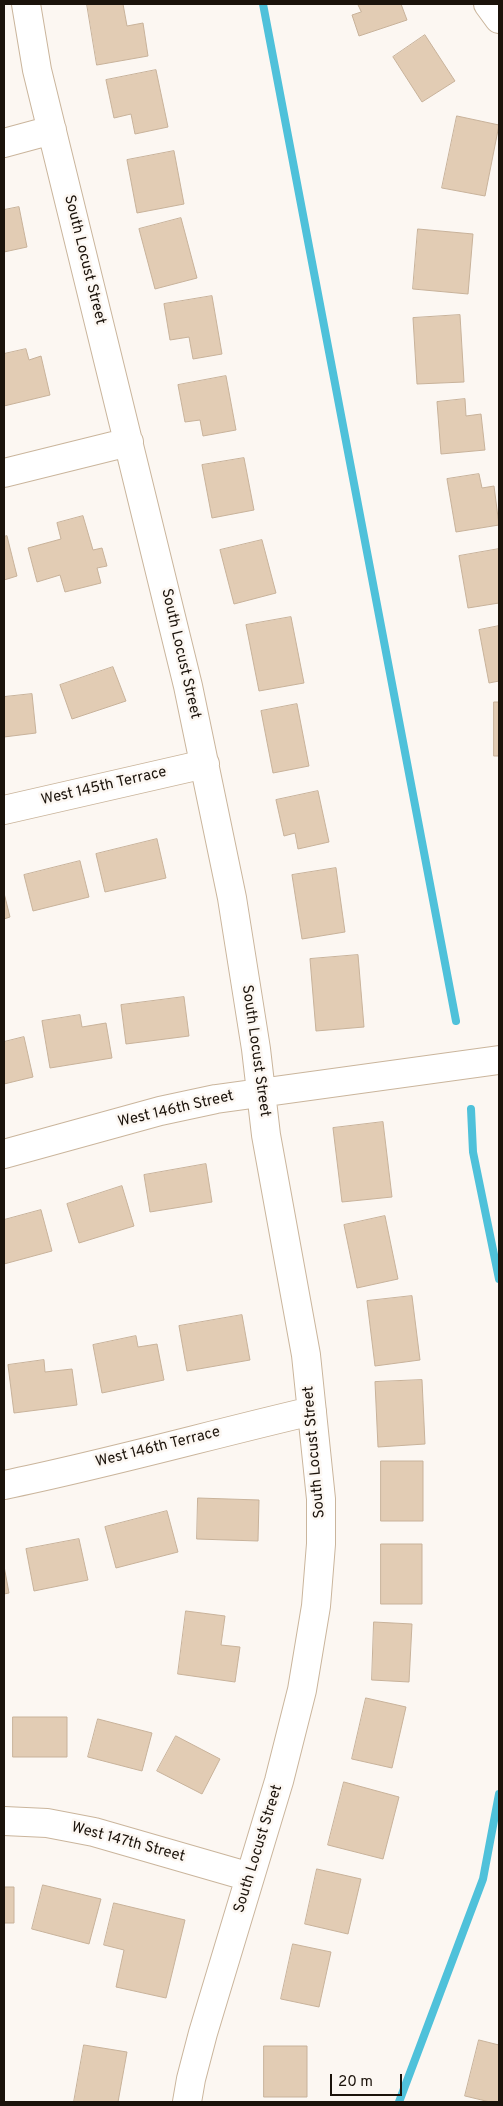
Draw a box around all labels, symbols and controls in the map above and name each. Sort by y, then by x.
street label: South Locust Street [59,193,109,327]
street label: South Locust Street [156,587,204,721]
street label: West 145th Terrace [39,764,169,810]
street label: South Locust Street [237,984,273,1118]
street label: West 146th Street [116,1088,236,1132]
street label: South Locust Street [300,1385,330,1519]
street label: West 146th Terrace [94,1424,222,1472]
street label: South Locust Street [231,1783,287,1915]
street label: West 147th Street [69,1819,187,1867]
scale bar [333,2064,406,2096]
text: 20 m [338,2073,373,2092]

